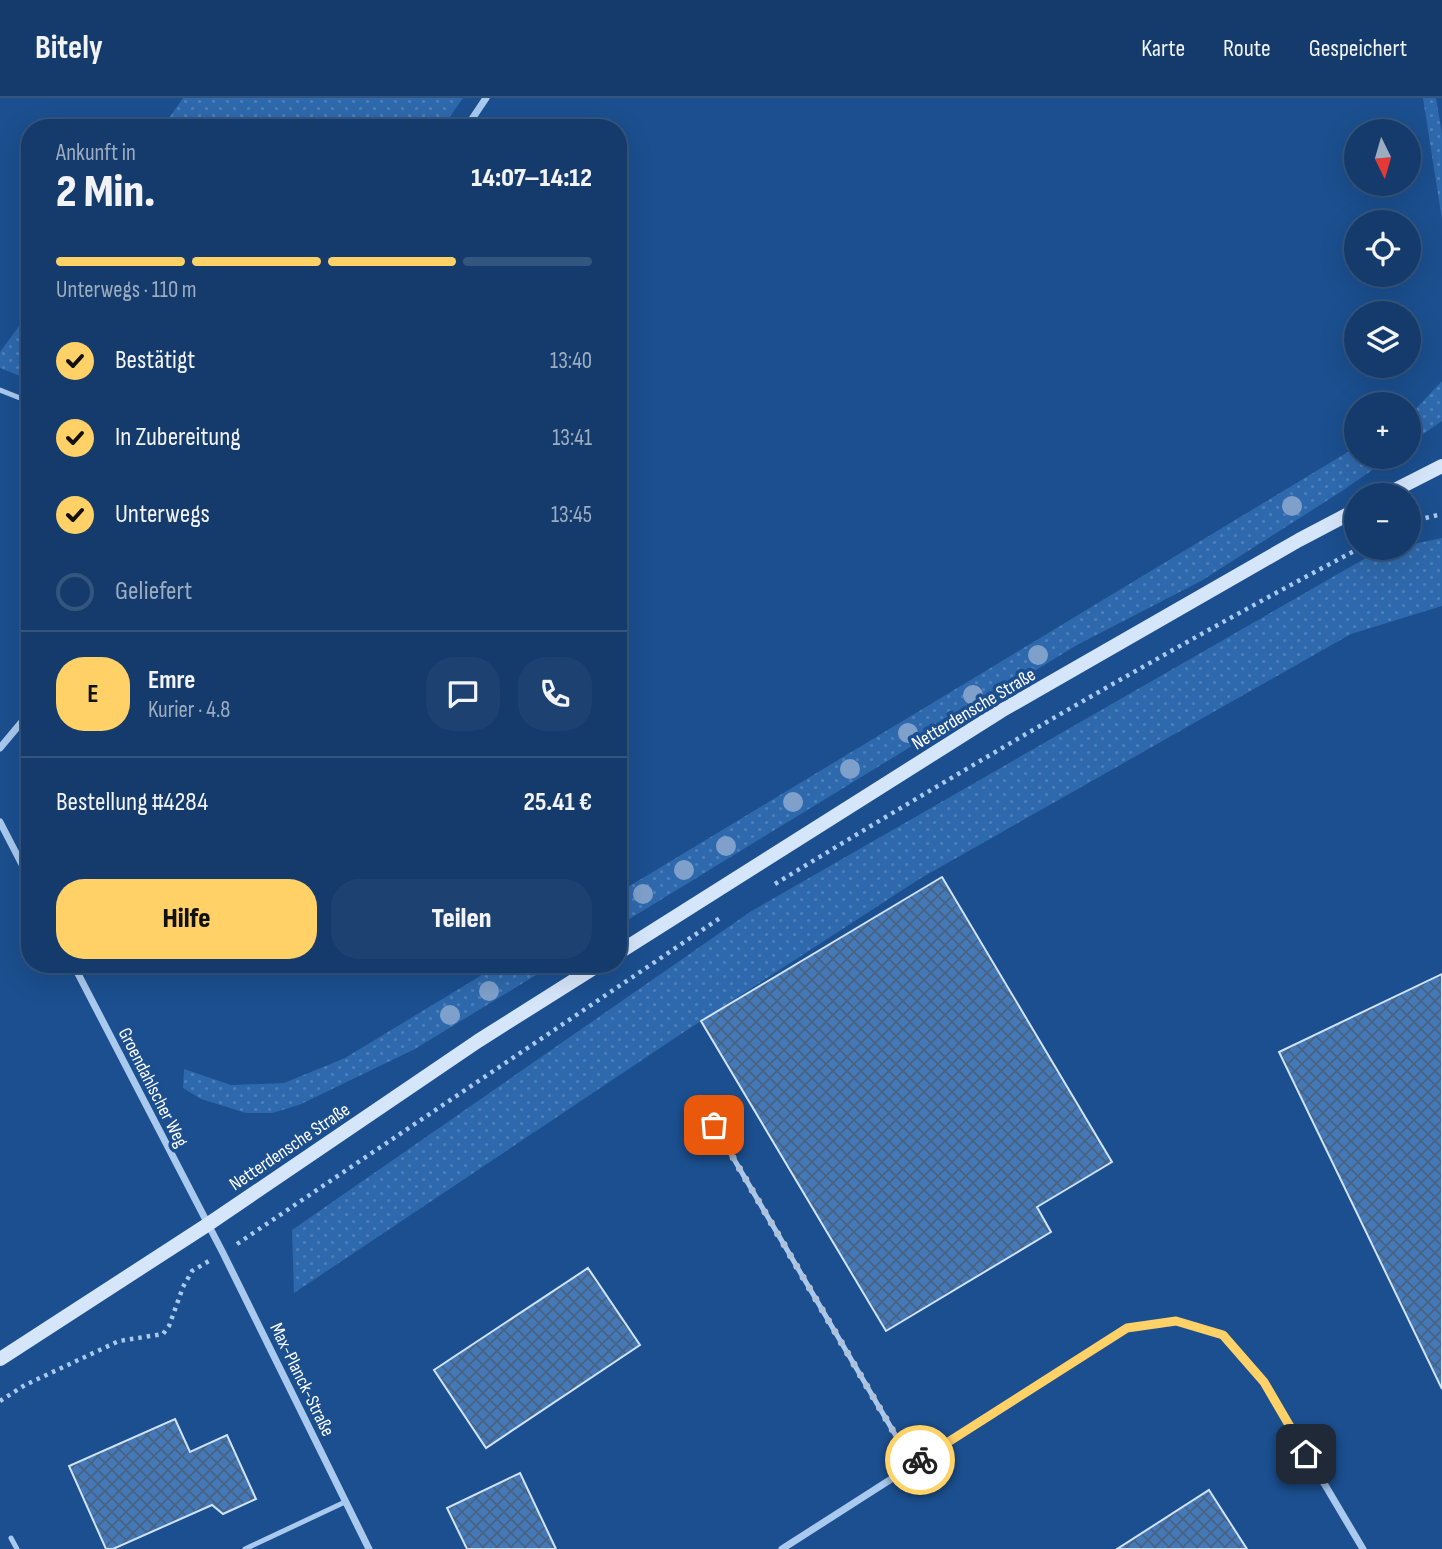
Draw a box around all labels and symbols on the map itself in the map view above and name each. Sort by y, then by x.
north arrow [1344,119,1421,196]
street label: Netterdensche Straße [908,663,1040,755]
street label: Groendahlscher Weg [113,1024,193,1152]
pin [684,1095,744,1155]
street label: Netterdensche Straße [225,1098,354,1196]
street label: Max-Planck-Straße [264,1319,339,1440]
pin [1276,1424,1336,1484]
courier [885,1425,955,1495]

